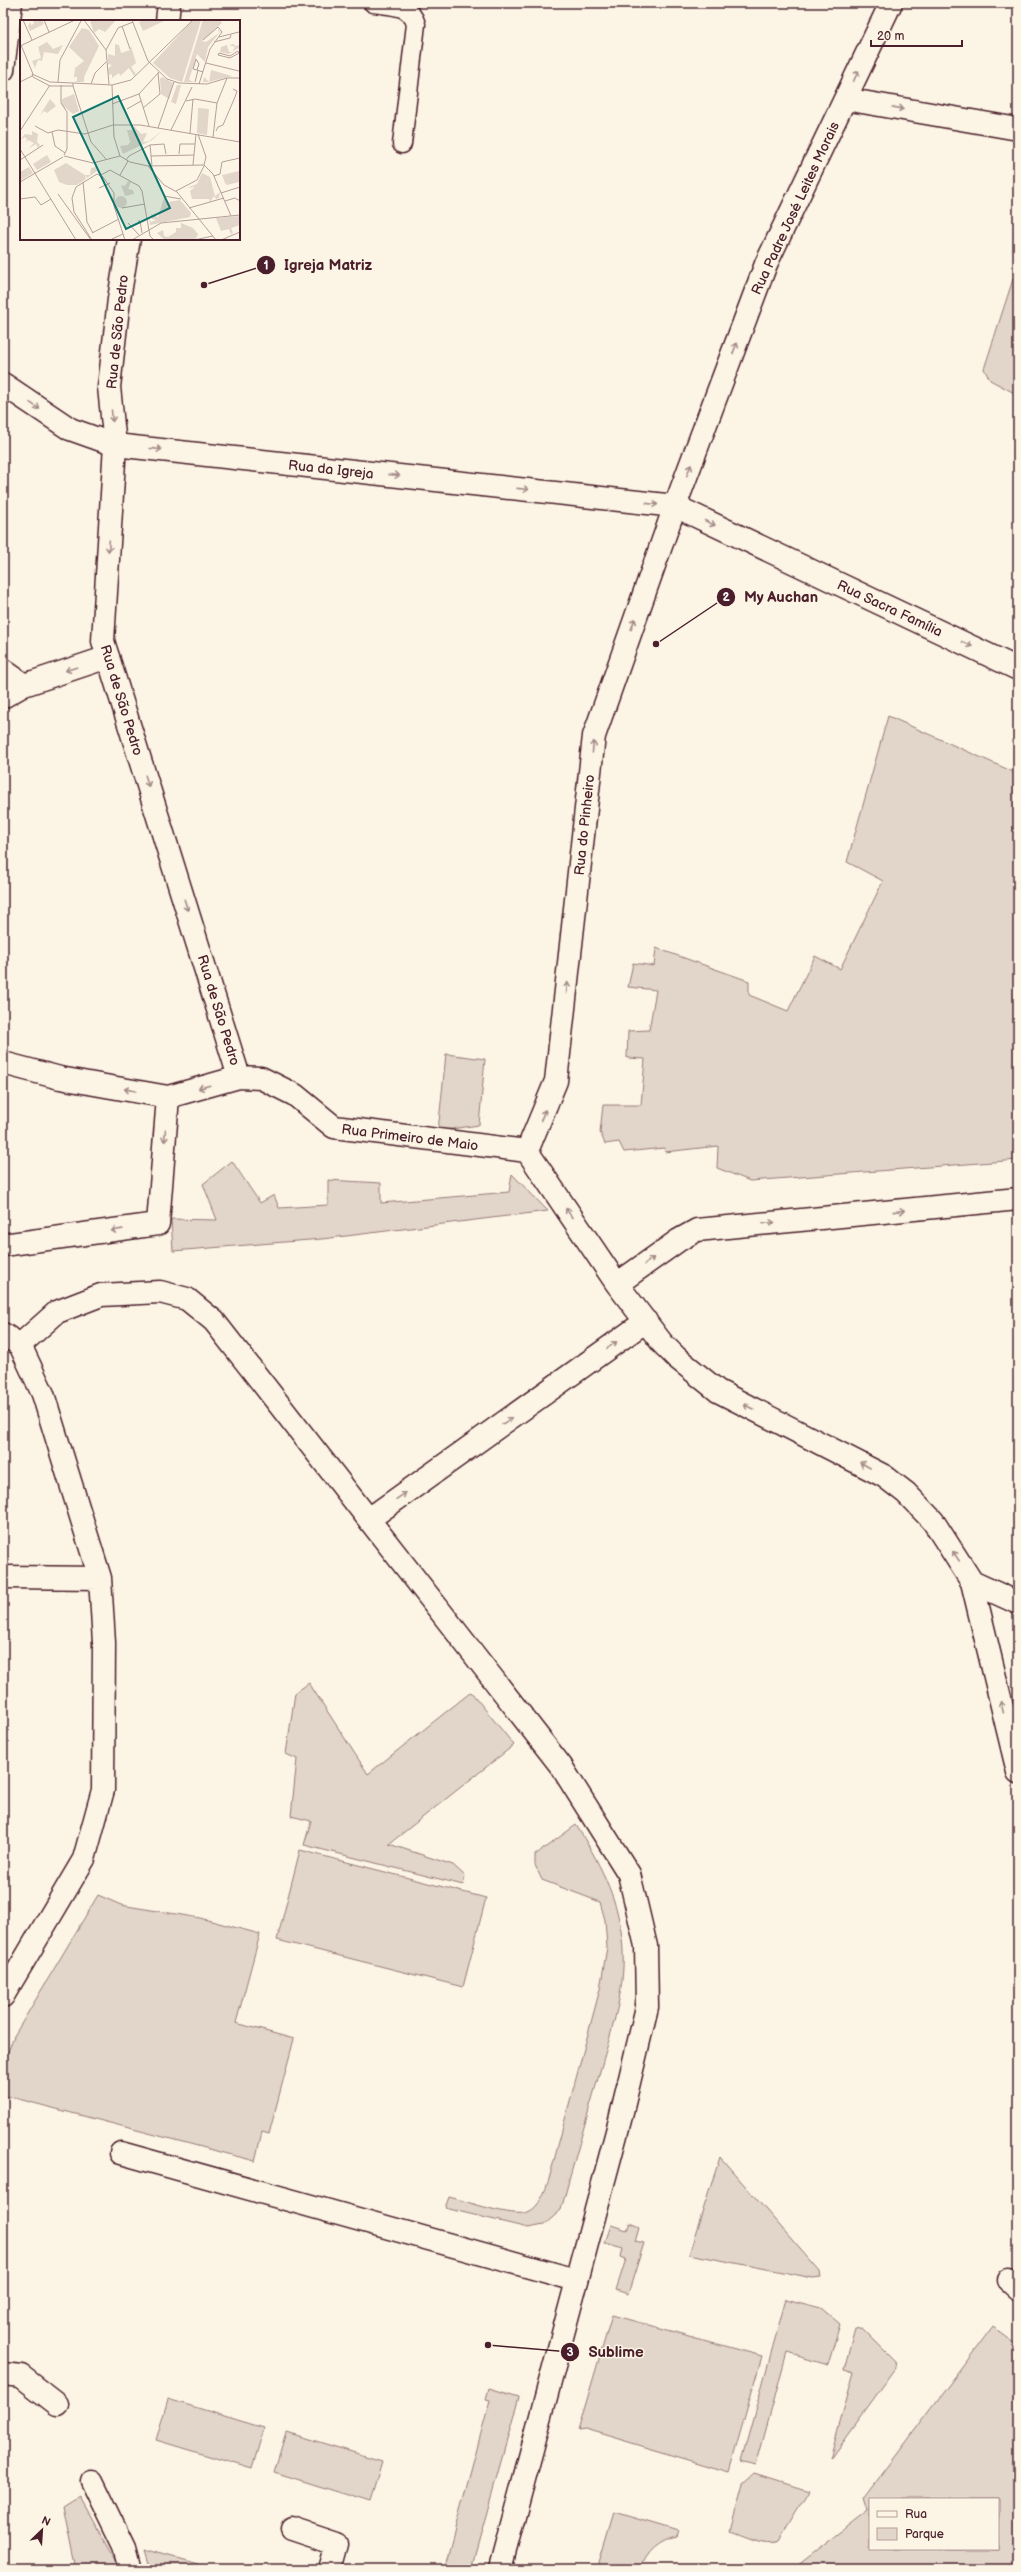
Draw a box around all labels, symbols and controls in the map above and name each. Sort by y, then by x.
inset map [20,20,240,240]
scale bar [871,22,962,48]
text: 20 m [877,29,904,44]
one-way arrow [853,70,860,82]
one-way arrow [891,104,904,112]
street label: Rua Padre José Leites Morais [748,119,843,297]
callout: Igreja Matriz [256,251,380,278]
text: Igreja Matriz [284,256,373,275]
text: 1 [263,258,269,273]
street label: Rua de São Pedro [103,274,132,390]
one-way arrow [731,342,739,354]
one-way arrow [30,402,41,410]
one-way arrow [109,409,116,422]
one-way arrow [149,446,162,453]
street label: Rua da Igreja [287,457,375,482]
one-way arrow [685,464,693,476]
one-way arrow [387,472,400,479]
one-way arrow [516,486,529,493]
one-way arrow [645,500,658,507]
one-way arrow [704,520,716,527]
one-way arrow [105,539,112,552]
street label: Rua Sacra Família [834,577,945,640]
callout: My Auchan [716,584,827,611]
text: My Auchan [744,588,818,607]
text: 2 [722,590,730,605]
one-way arrow [630,619,638,631]
one-way arrow [961,641,973,648]
street label: Rua de São Pedro [97,643,146,758]
one-way arrow [65,666,78,673]
one-way arrow [589,741,596,754]
street label: Rua do Pinheiro [571,774,598,876]
one-way arrow [144,775,151,788]
one-way arrow [183,899,190,912]
street label: Rua de São Pedro [194,953,243,1068]
one-way arrow [563,982,570,995]
one-way arrow [197,1084,210,1091]
one-way arrow [124,1086,137,1094]
one-way arrow [539,1109,547,1121]
street label: Rua Primeiro de Maio [341,1121,479,1154]
one-way arrow [162,1129,169,1142]
one-way arrow [892,1207,905,1215]
one-way arrow [565,1208,573,1219]
one-way arrow [762,1220,775,1227]
one-way arrow [111,1226,124,1234]
one-way arrow [643,1257,654,1265]
one-way arrow [607,1341,618,1349]
one-way arrow [743,1403,755,1411]
one-way arrow [501,1417,512,1425]
one-way arrow [859,1461,871,1469]
one-way arrow [395,1492,406,1500]
one-way arrow [951,1550,959,1562]
one-way arrow [998,1700,1006,1713]
callout: Sublime [560,2339,651,2366]
text: Sublime [588,2343,644,2362]
text: 3 [566,2345,574,2360]
legend [869,2498,999,2550]
text: Rua [905,2507,927,2522]
north arrow [22,2510,62,2550]
text: N [40,2514,53,2529]
text: Parque [905,2527,944,2542]

